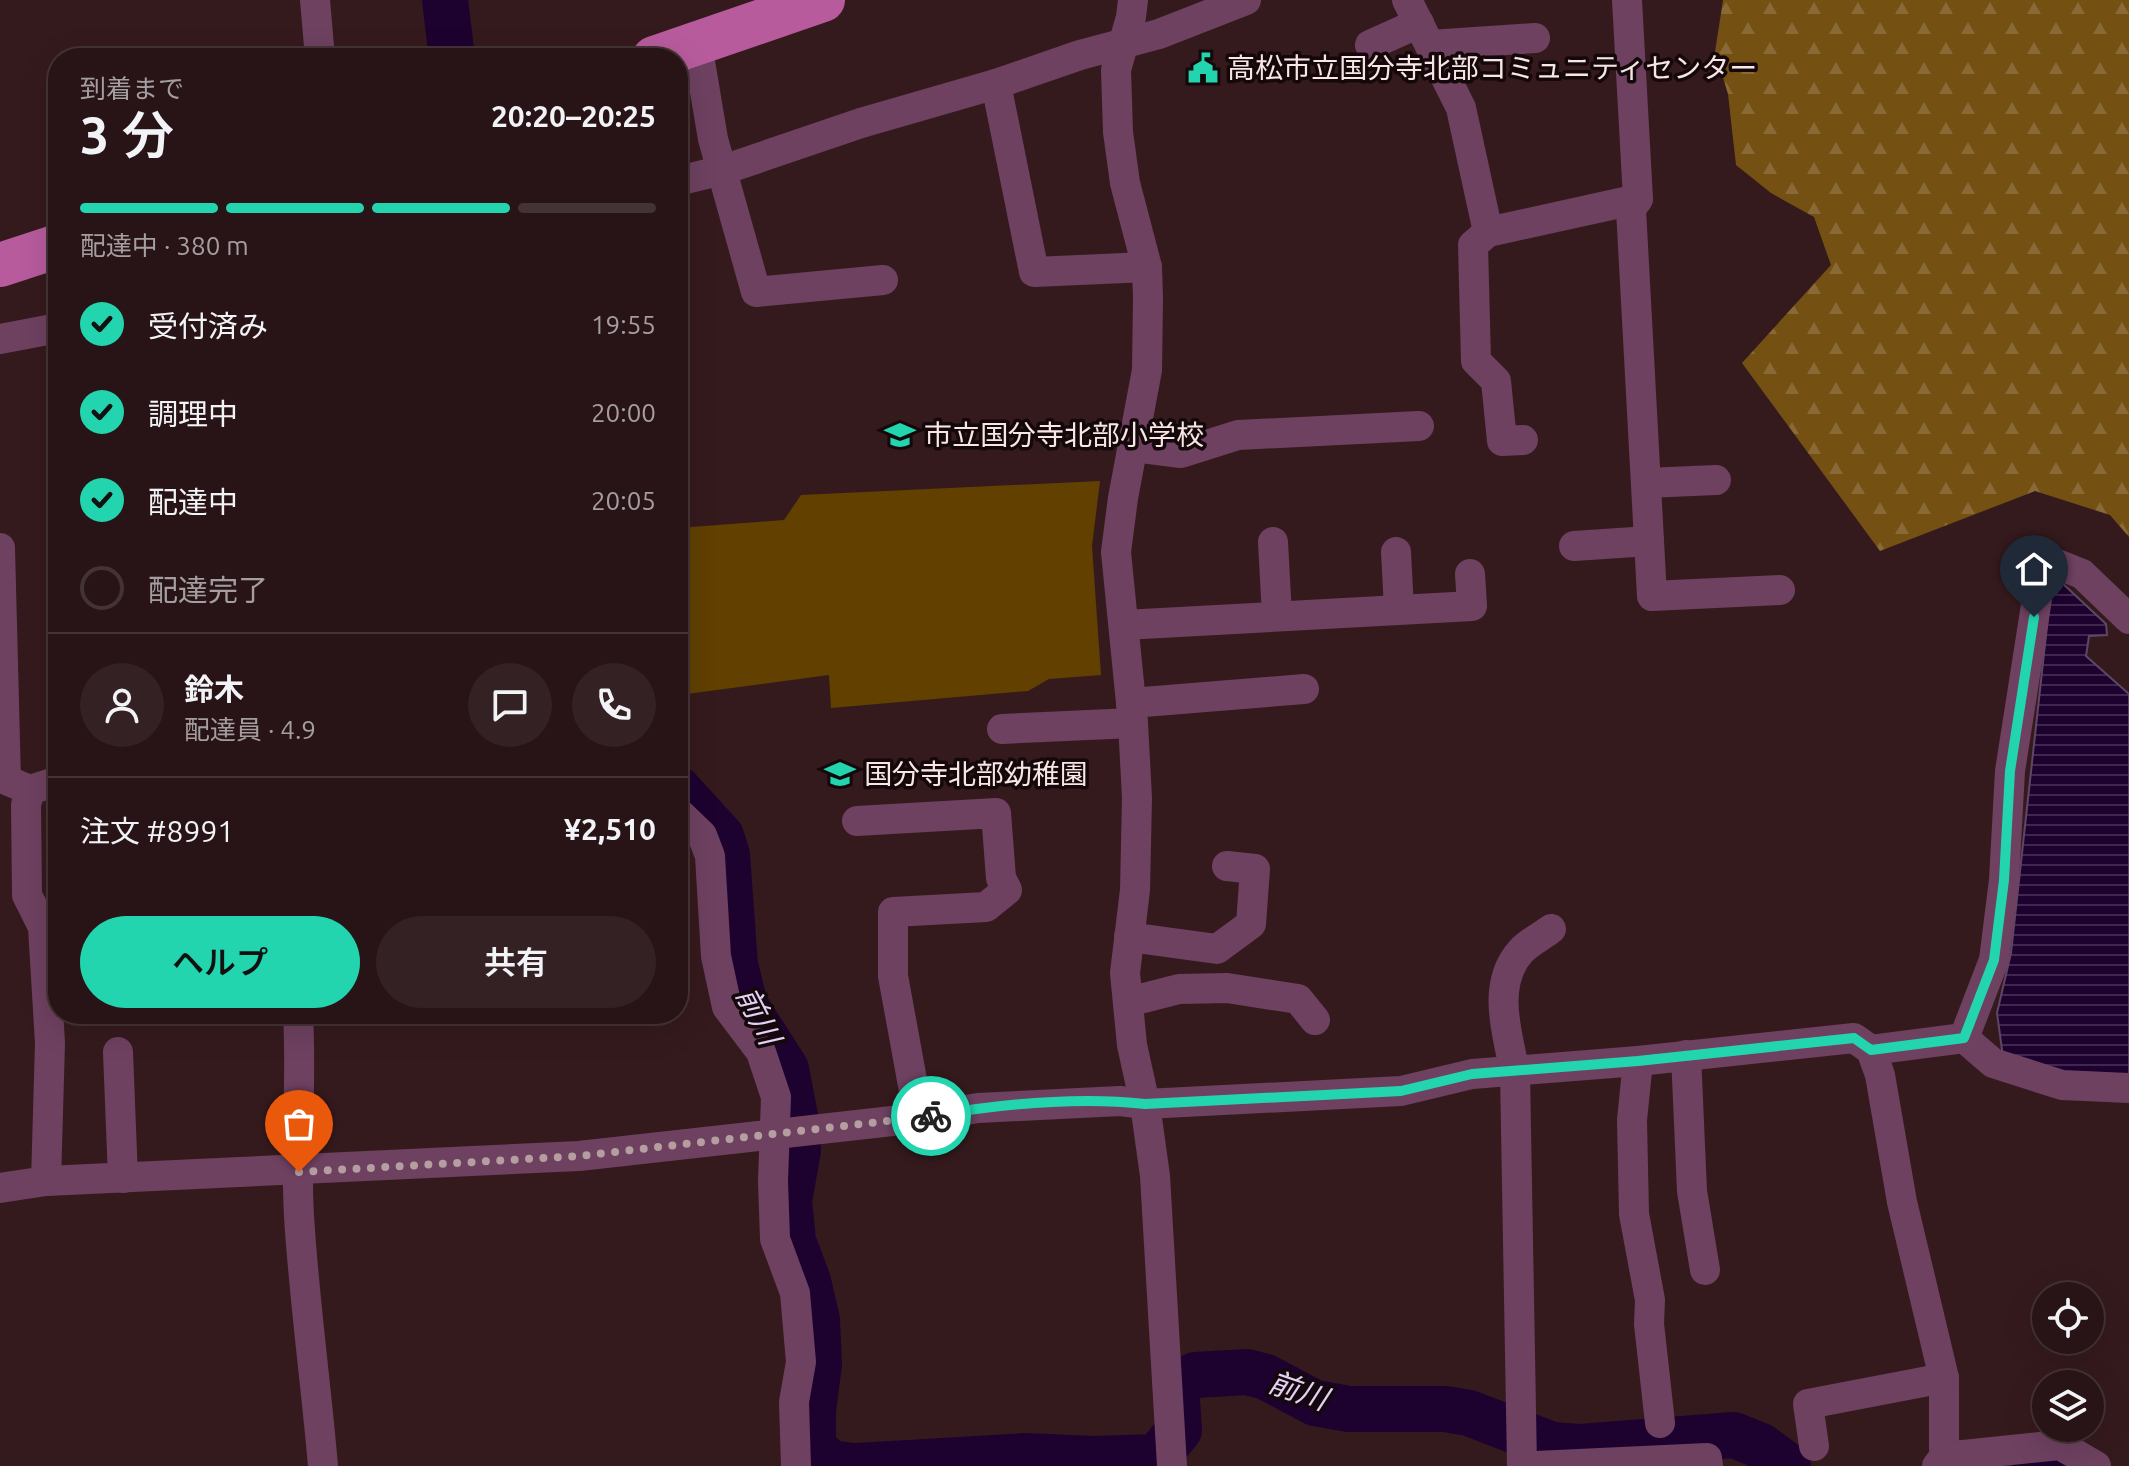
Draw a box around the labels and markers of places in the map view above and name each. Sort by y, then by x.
public building icon: 高松市立国分寺北部コミュニティセンター [1186,51,1220,85]
place label: 高松市立国分寺北部コミュニティセンター [1227,52,1757,83]
school or university icon: 市立国分寺北部小学校 [883,418,917,452]
place label: 市立国分寺北部小学校 [924,419,1204,450]
pin [2000,535,2068,617]
school or university icon: 国分寺北部幼稚園 [823,757,857,791]
place label: 国分寺北部幼稚園 [864,758,1088,789]
pin [265,1090,333,1172]

